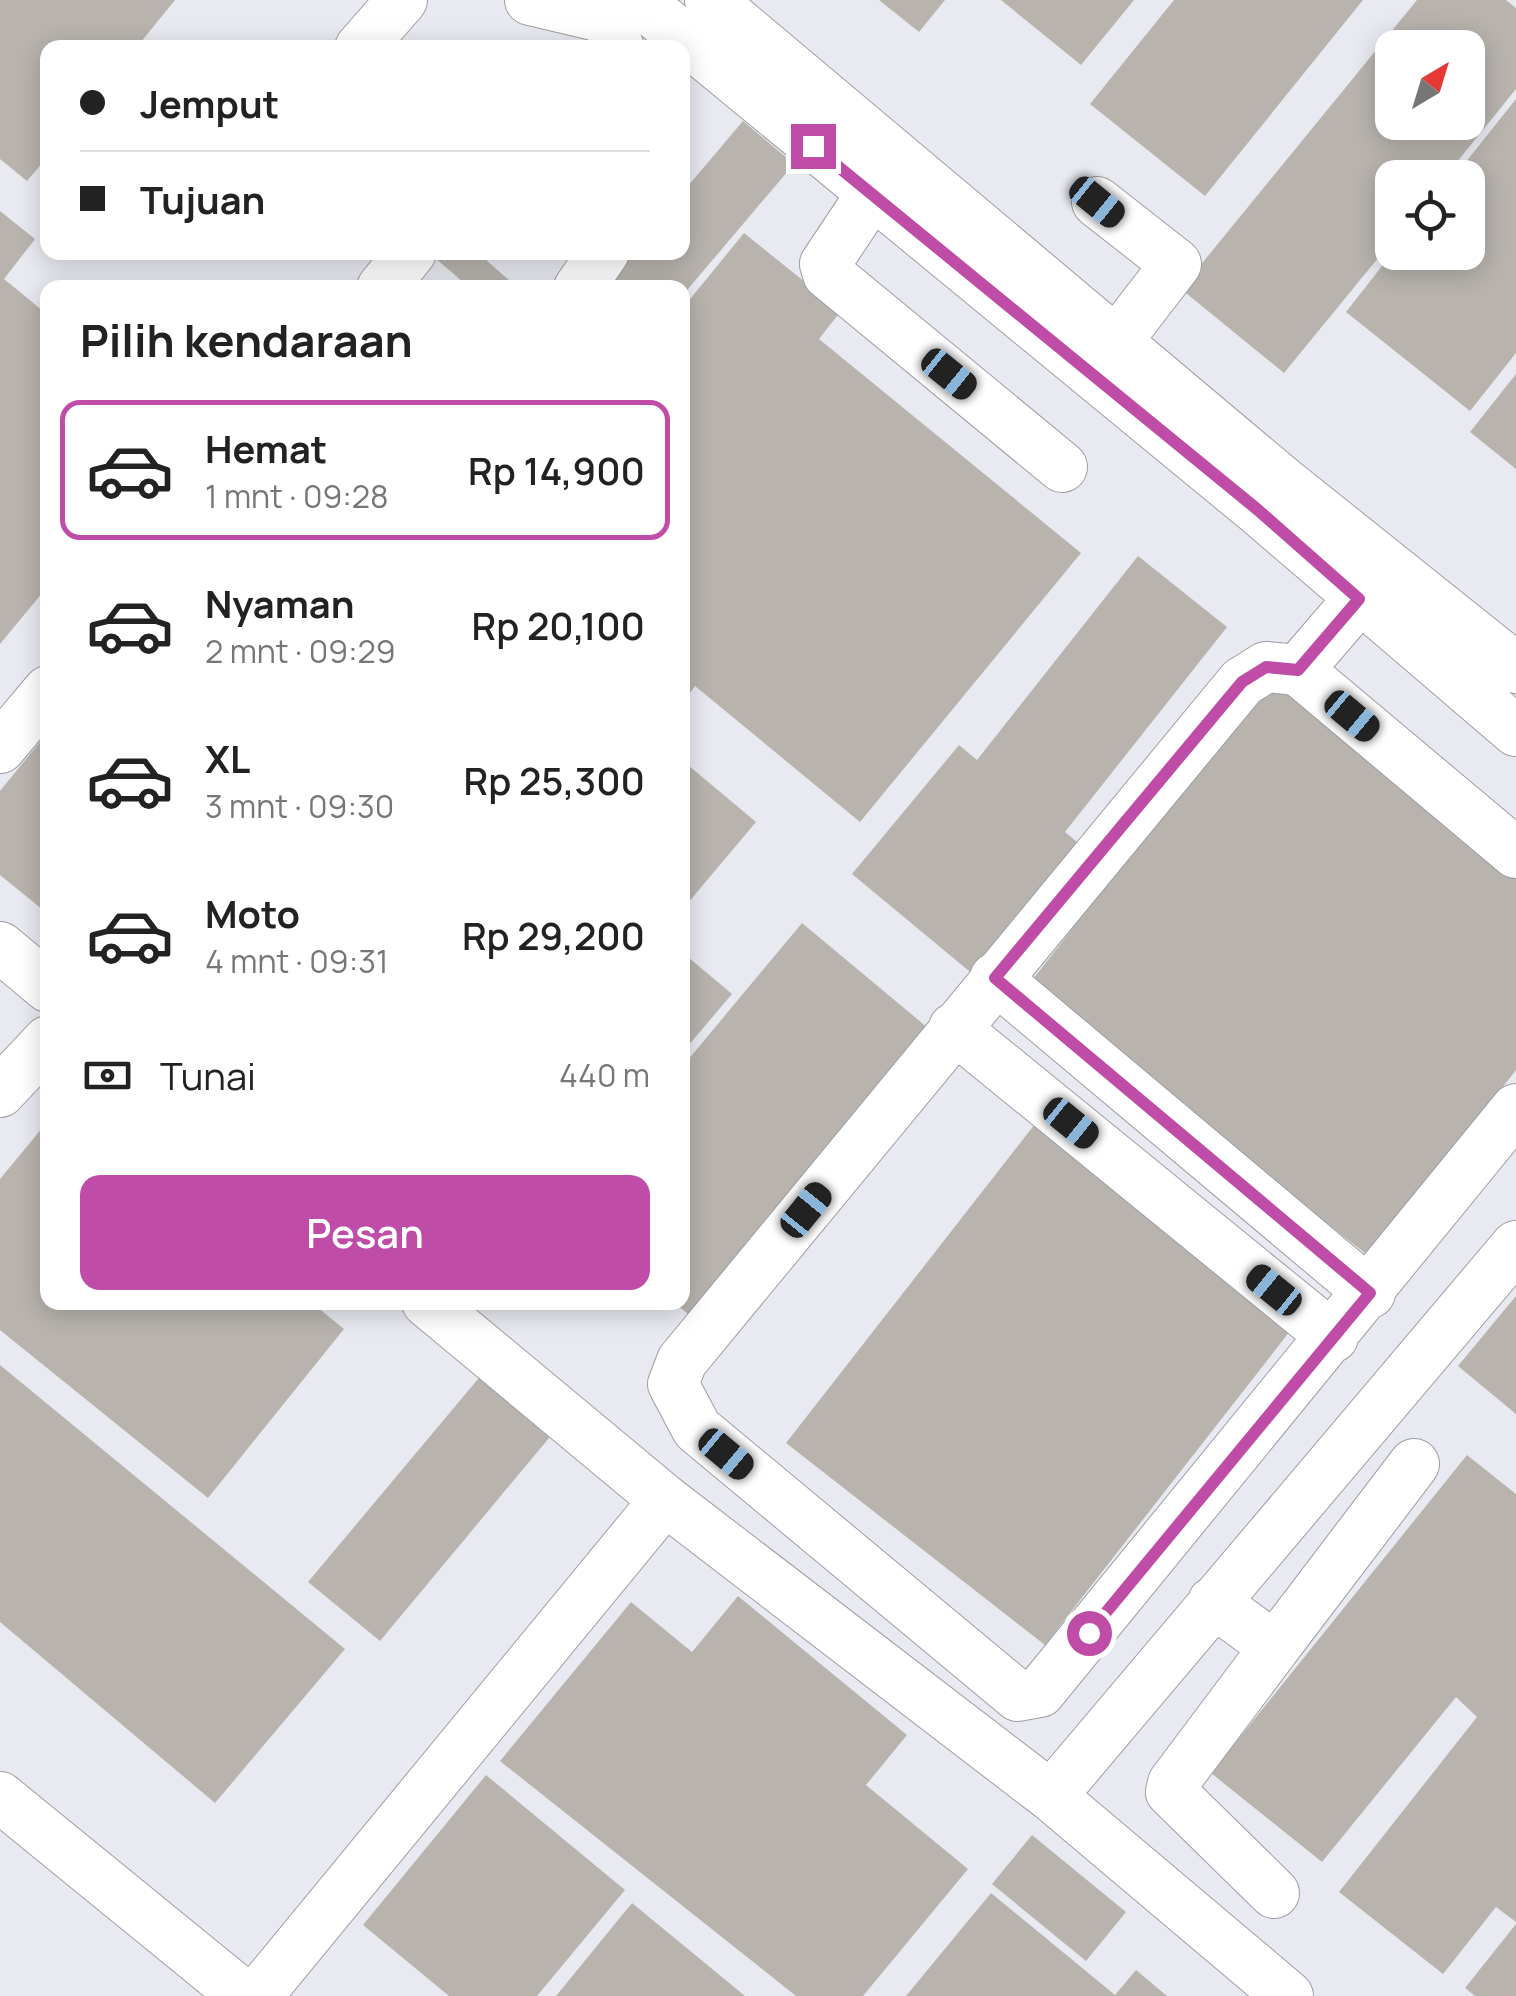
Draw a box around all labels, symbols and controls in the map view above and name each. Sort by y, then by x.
north arrow [1375,30,1485,140]
map controls [1375,30,1485,270]
text: Jemput [140,77,279,129]
route end [791,124,836,169]
button: locate [1375,160,1485,270]
car [1064,171,1130,233]
text: Tujuan [140,173,265,225]
text: Pilih kendaraan [80,309,413,371]
car [916,343,982,405]
text: Hemat [205,422,327,474]
icon: car [85,425,175,515]
text: Rp 14,900 [468,444,645,496]
text: 1 mnt · 09:28 [205,474,389,518]
text: Nyaman [205,577,355,629]
icon: car [85,580,175,670]
text: Rp 20,100 [472,599,645,651]
text: 2 mnt · 09:29 [205,629,396,673]
car [1319,685,1385,747]
text: XL [205,732,250,784]
icon: car [85,735,175,825]
text: Rp 25,300 [464,754,645,806]
text: 3 mnt · 09:30 [205,784,394,828]
text: Moto [205,887,300,939]
icon: car [85,890,175,980]
text: Rp 29,200 [462,909,645,961]
text: 4 mnt · 09:31 [205,939,388,983]
icon: cash [80,1048,135,1103]
text: Tunai [160,1049,256,1101]
text: 440 m [559,1053,650,1097]
car [1038,1092,1104,1154]
button: Pesan [80,1175,650,1290]
car [775,1177,837,1243]
car [1241,1259,1307,1321]
car [693,1423,759,1485]
route start [1067,1611,1112,1656]

